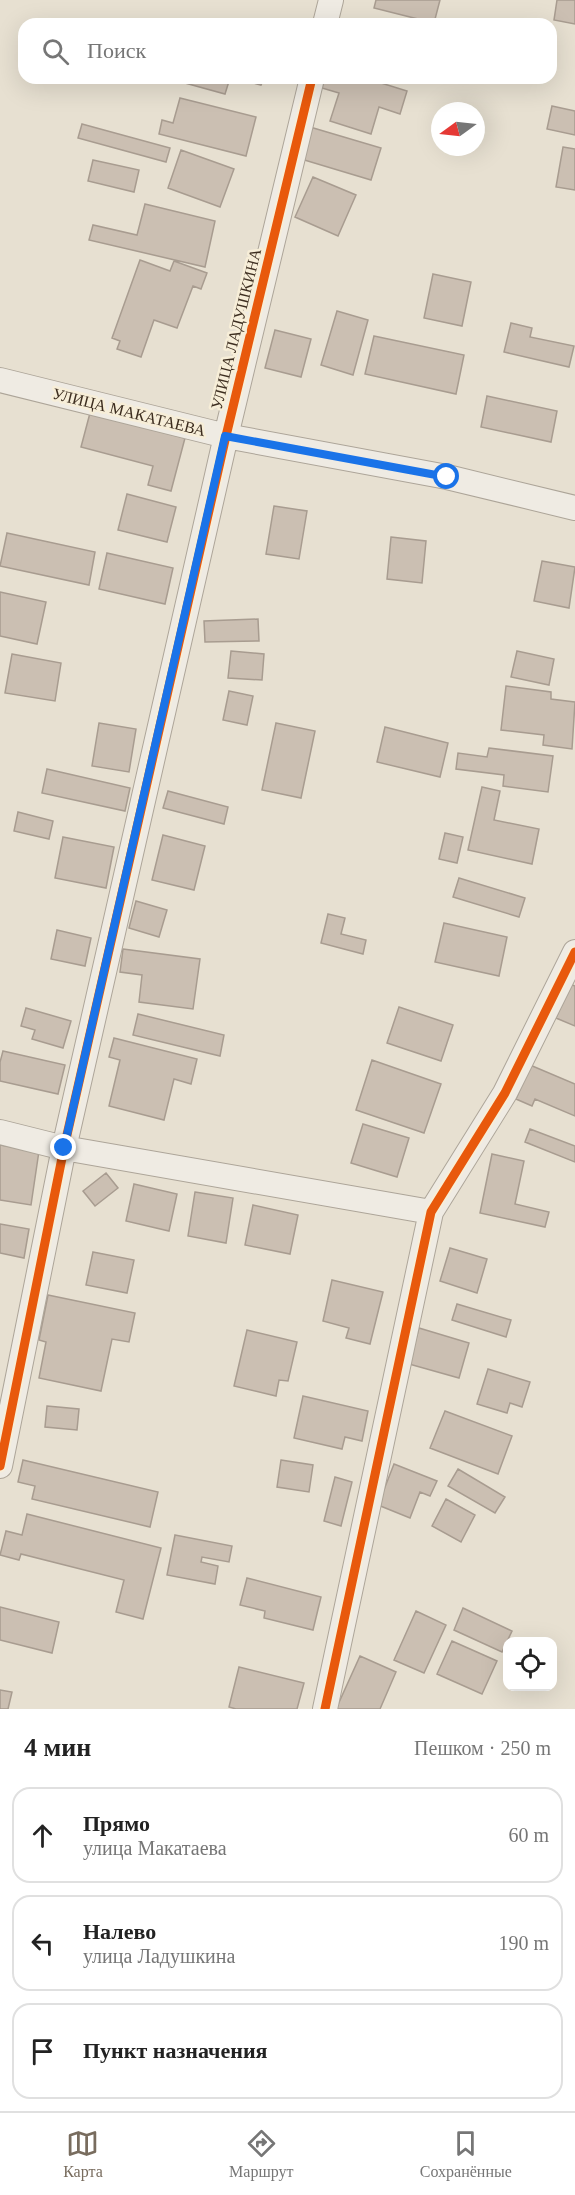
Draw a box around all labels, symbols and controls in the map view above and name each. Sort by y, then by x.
search box [18,18,557,84]
icon: search [39,35,72,68]
text: Поиск [87,38,146,63]
north arrow [431,102,485,156]
street label: УЛИЦА ЛАДУШКИНА [208,246,265,412]
street label: УЛИЦА МАКАТАЕВА [50,385,208,440]
route start [433,463,459,489]
route end [50,1134,76,1160]
map controls [503,1637,557,1691]
button: locate [503,1637,557,1691]
text: 4 мин [24,1733,91,1762]
text: Пешком · 250 m [414,1737,551,1759]
text: Прямо [83,1811,150,1836]
icon: ahead [26,1819,59,1852]
text: 60 m [508,1824,549,1846]
text: улица Макатаева [83,1837,227,1859]
text: Налево [83,1919,156,1944]
icon: left [26,1927,59,1960]
text: 190 m [498,1932,549,1954]
text: улица Ладушкина [83,1945,235,1967]
icon: arrive [26,2035,59,2068]
text: Пункт назначения [83,2038,268,2063]
tab: Карта [63,2127,103,2181]
tab: Маршрут [229,2127,294,2181]
tab: Сохранённые [420,2127,512,2181]

